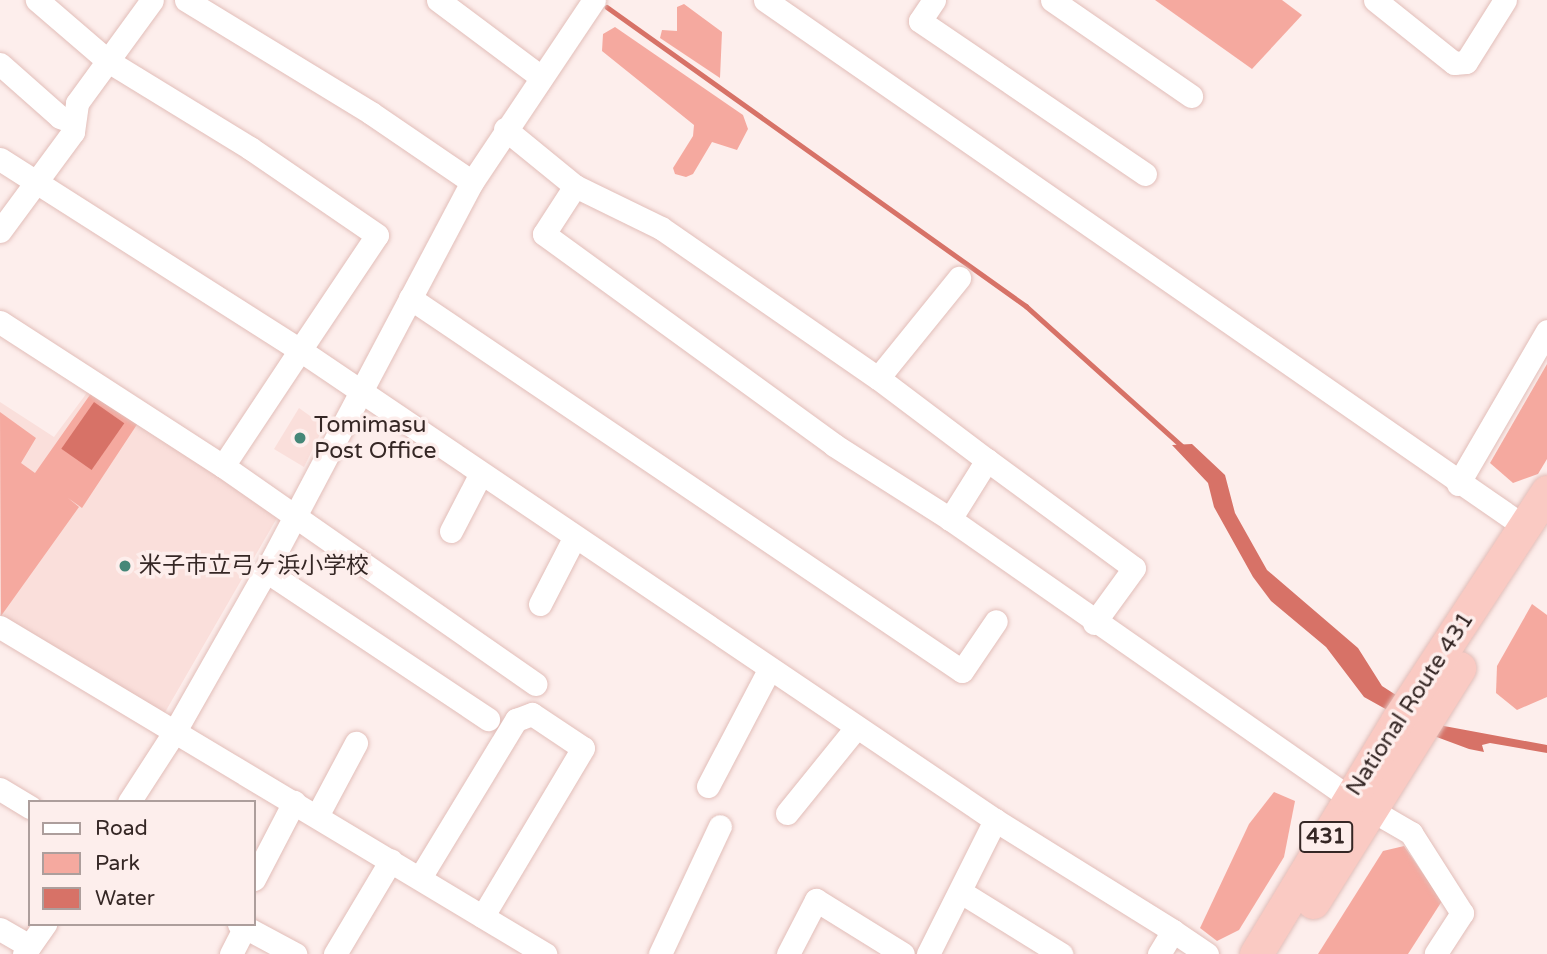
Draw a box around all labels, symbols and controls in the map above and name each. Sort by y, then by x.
place label: Tomimasu Post Office [314,411,436,465]
marker: Tomimasu Post Office [292,430,308,446]
place label: 米子市立弓ヶ浜小学校 [139,552,369,580]
marker: 米子市立弓ヶ浜小学校 [117,558,133,574]
street label: National Route 431 [1340,607,1480,801]
legend [28,800,256,926]
text: Road [95,816,148,841]
road number: 431 [1298,820,1354,854]
text: Park [95,851,140,876]
text: Water [95,886,155,911]

